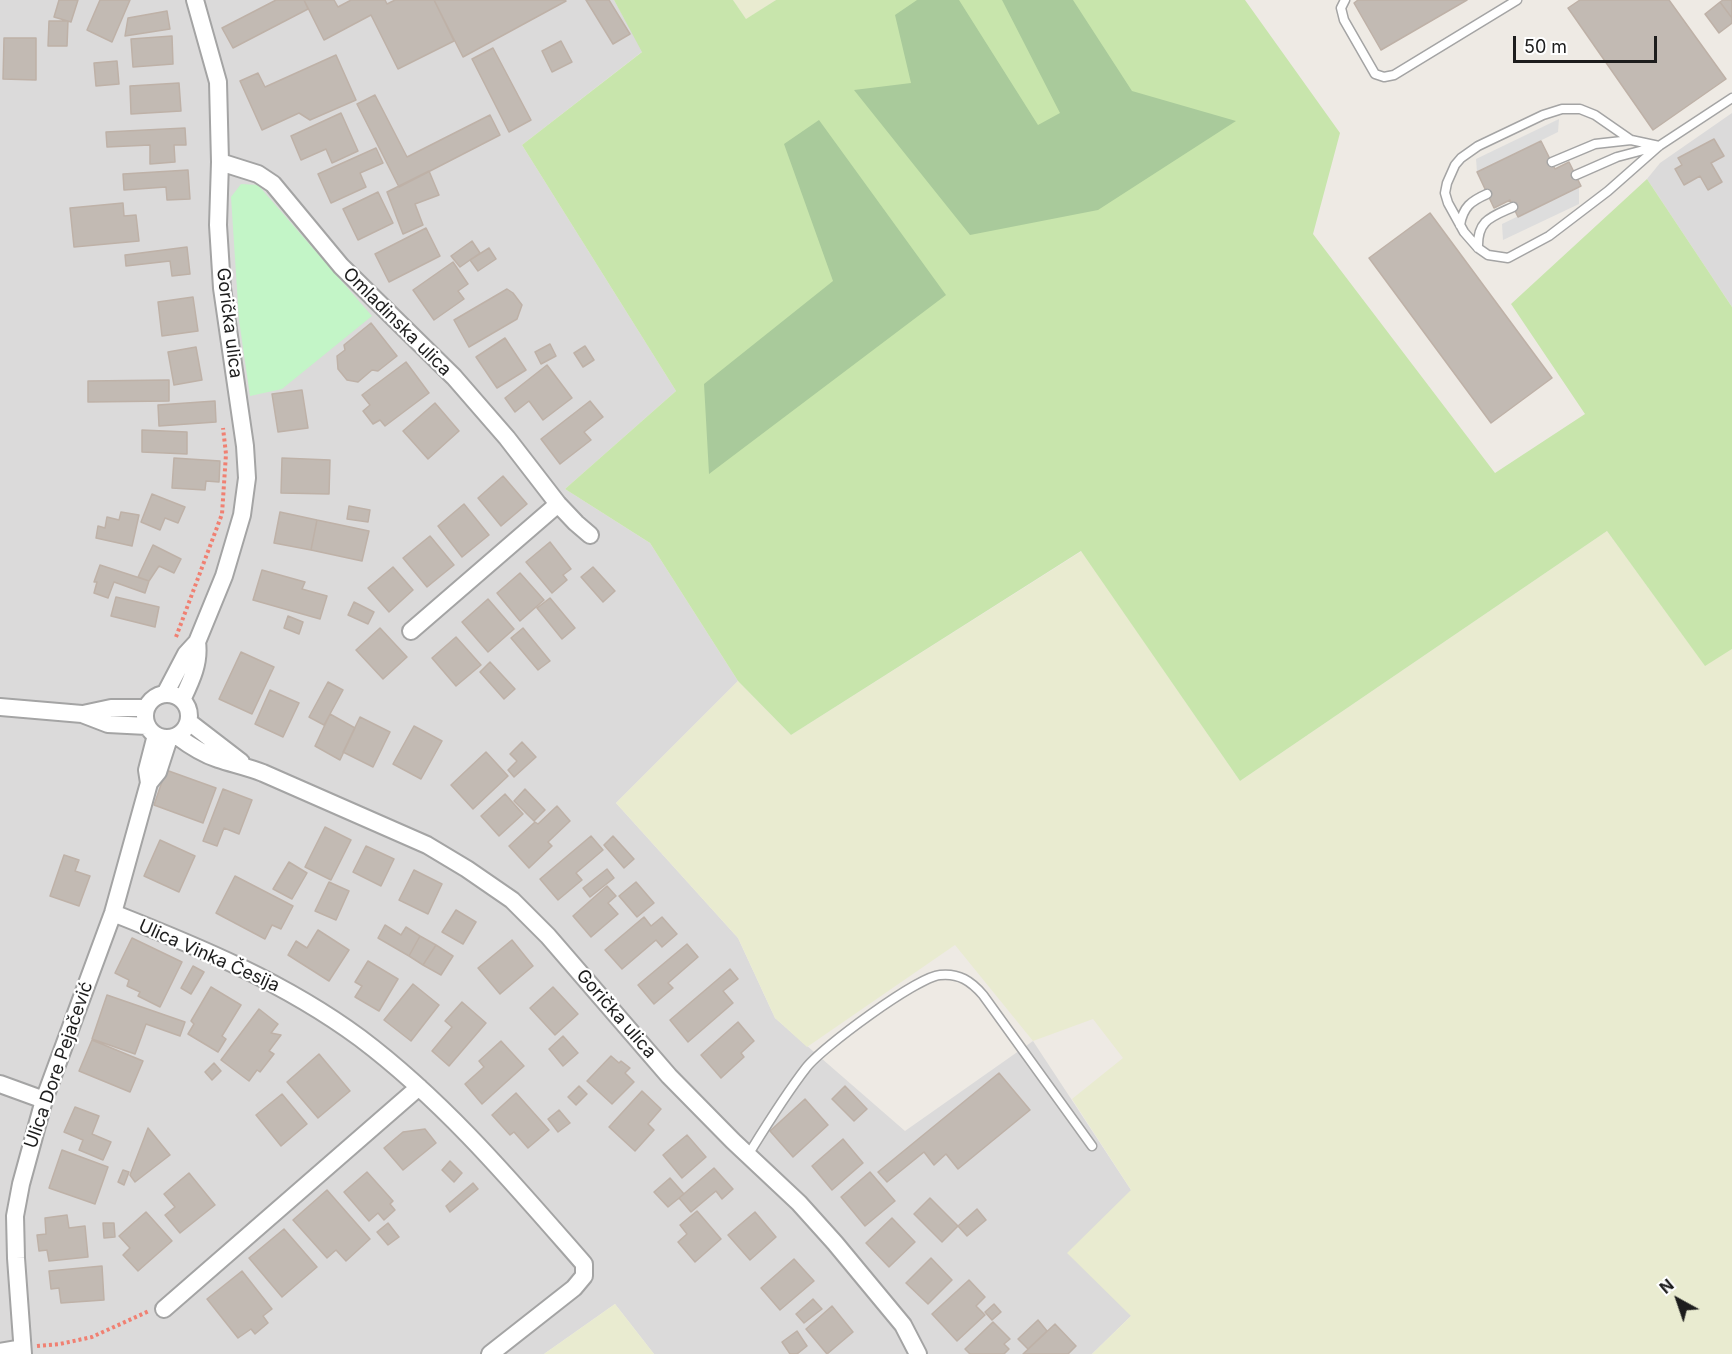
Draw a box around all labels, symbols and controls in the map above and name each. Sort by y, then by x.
scale bar [1516,24,1660,62]
text: 50 m [1524,36,1567,57]
street label: Omladinska ulica [338,263,456,381]
street label: Gorička ulica [212,267,246,379]
street label: Ulica Vinka Česija [135,915,283,997]
street label: Gorička ulica [571,965,661,1063]
street label: Ulica Dore Pejačević [20,979,98,1151]
north arrow [1648,1270,1708,1330]
text: N [1655,1275,1678,1298]

